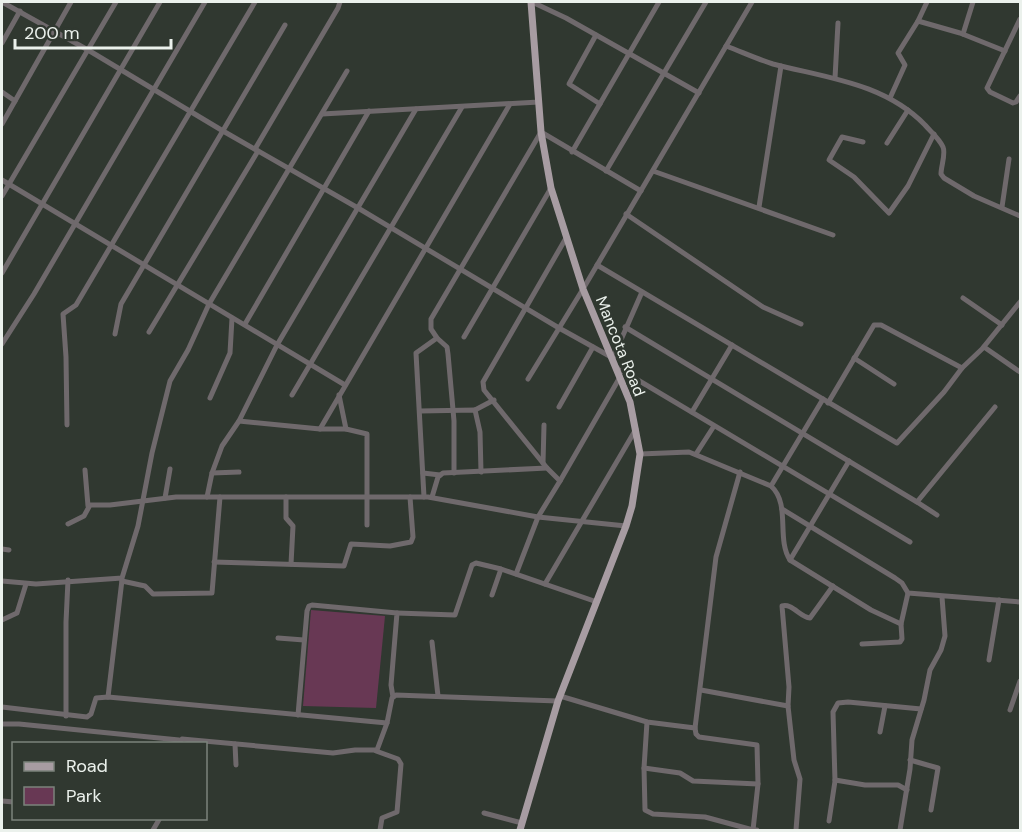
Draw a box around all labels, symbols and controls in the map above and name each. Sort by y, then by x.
scale bar [15,12,171,50]
text: 200 m [24,21,80,45]
street label: Mancota Road [591,293,650,399]
legend [12,742,207,820]
text: Road [66,754,108,778]
text: Park [66,784,102,808]

